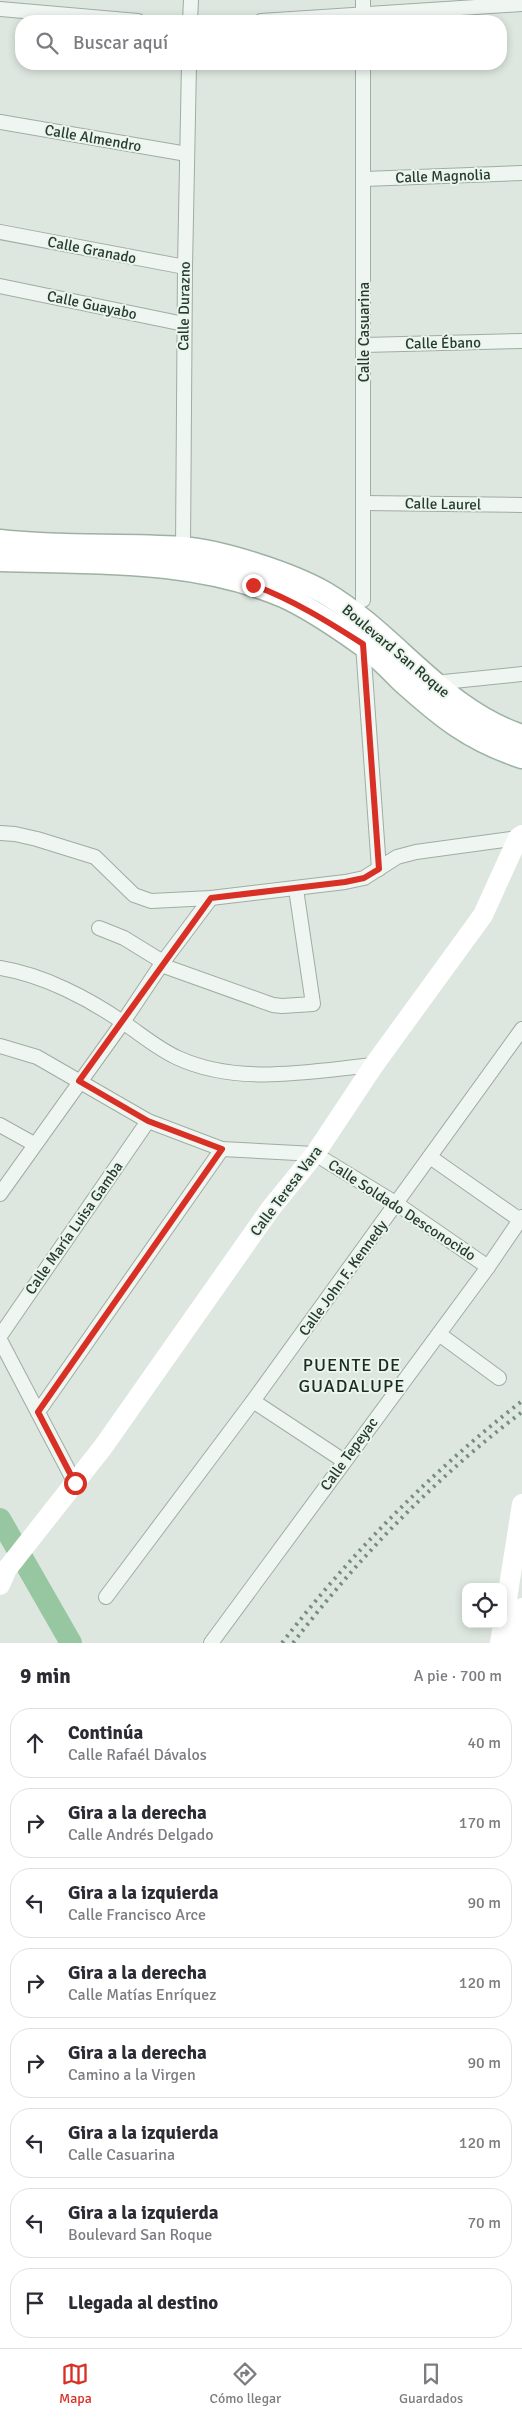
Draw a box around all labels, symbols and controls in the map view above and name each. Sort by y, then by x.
search box [15,15,507,70]
icon: search [33,29,61,57]
text: Buscar aquí [73,31,168,55]
street label: Calle Almendro [43,121,143,155]
street label: Calle Magnolia [395,165,491,187]
street label: Calle Granado [46,233,138,267]
street label: Calle Durazno [174,261,194,351]
street label: Calle Casuarina [355,282,373,382]
street label: Calle Guayabo [45,287,139,323]
street label: Calle Ébano [405,332,481,353]
street label: Calle Laurel [405,494,481,514]
route end [242,574,265,597]
street label: Boulevard San Roque [338,601,454,701]
street label: Calle Teresa Vara [246,1142,326,1240]
street label: Calle Soldado Desconocido [325,1155,479,1265]
street label: Calle María Luisa Gamba [21,1158,127,1298]
street label: Calle John F. Kennedy [295,1217,391,1339]
district label: PUENTE DE GUADALUPE [298,1354,406,1397]
street label: Calle Tepeyac [316,1414,382,1494]
route start [64,1472,87,1495]
map controls [462,1583,507,1628]
button: locate [462,1583,507,1628]
text: 9 min [20,1663,71,1689]
text: A pie · 700 m [414,1666,502,1686]
text: Continúa [68,1721,143,1745]
icon: ahead [21,1729,49,1757]
text: 40 m [467,1733,501,1753]
text: Calle Rafaél Dávalos [68,1745,207,1765]
text: Gira a la derecha [68,1801,207,1825]
icon: right [21,1809,49,1837]
text: 170 m [459,1813,501,1833]
text: Calle Andrés Delgado [68,1825,214,1845]
text: Gira a la izquierda [68,1881,218,1905]
icon: left [21,1889,49,1917]
text: 90 m [467,1893,501,1913]
text: Calle Francisco Arce [68,1905,206,1925]
text: Gira a la derecha [68,1961,207,1985]
icon: right [21,1969,49,1997]
text: 120 m [459,1973,501,1993]
text: Calle Matías Enríquez [68,1985,216,2005]
text: Gira a la derecha [68,2041,207,2065]
icon: right [21,2049,49,2077]
text: 90 m [467,2053,501,2073]
text: Camino a la Virgen [68,2065,196,2085]
text: Gira a la izquierda [68,2121,218,2145]
icon: left [21,2129,49,2157]
text: 120 m [459,2133,501,2153]
text: Calle Casuarina [68,2145,175,2165]
text: Gira a la izquierda [68,2201,218,2225]
icon: left [21,2209,49,2237]
text: 70 m [467,2213,501,2233]
text: Boulevard San Roque [68,2225,212,2245]
icon: arrive [21,2289,49,2317]
text: Llegada al destino [68,2291,218,2315]
tab: Mapa [59,2360,92,2407]
tab: Cómo llegar [210,2360,281,2407]
tab: Guardados [399,2360,463,2407]

